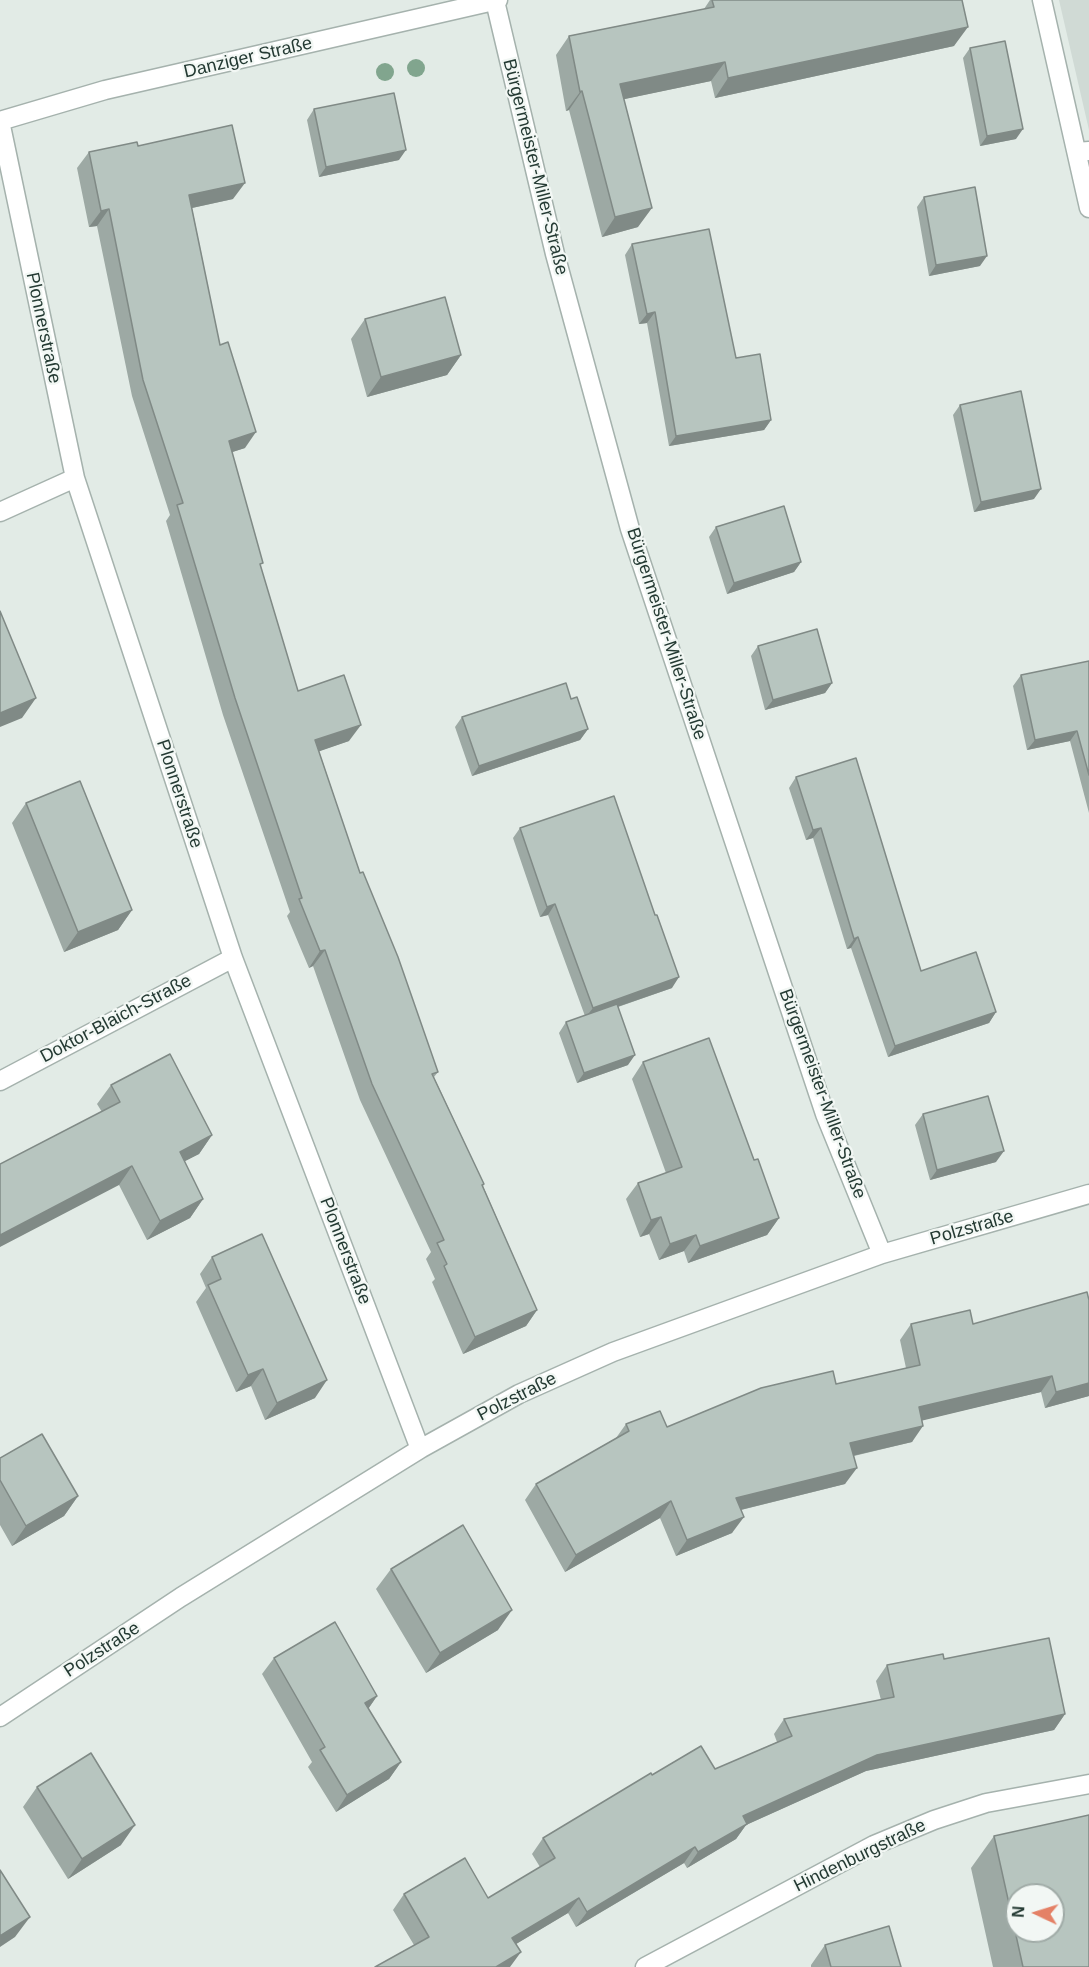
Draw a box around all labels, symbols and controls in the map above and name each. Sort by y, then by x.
street label: Danziger Straße [182,33,314,83]
street label: Bürgermeister-Miller-Straße [498,57,572,277]
street label: Plonnerstraße [21,270,65,386]
street label: Bürgermeister-Miller-Straße [621,525,711,743]
street label: Plonnerstraße [151,737,207,851]
street label: Doktor-Blaich-Straße [37,970,195,1068]
street label: Bürgermeister-Miller-Straße [774,986,870,1202]
street label: Plonnerstraße [315,1194,375,1308]
street label: Polzstraße [928,1206,1016,1250]
street label: Polzstraße [474,1368,560,1426]
street label: Polzstraße [60,1618,144,1682]
street label: Hindenburgstraße [791,1815,929,1897]
north arrow [1005,1883,1065,1943]
text: N [1010,1905,1027,1918]

